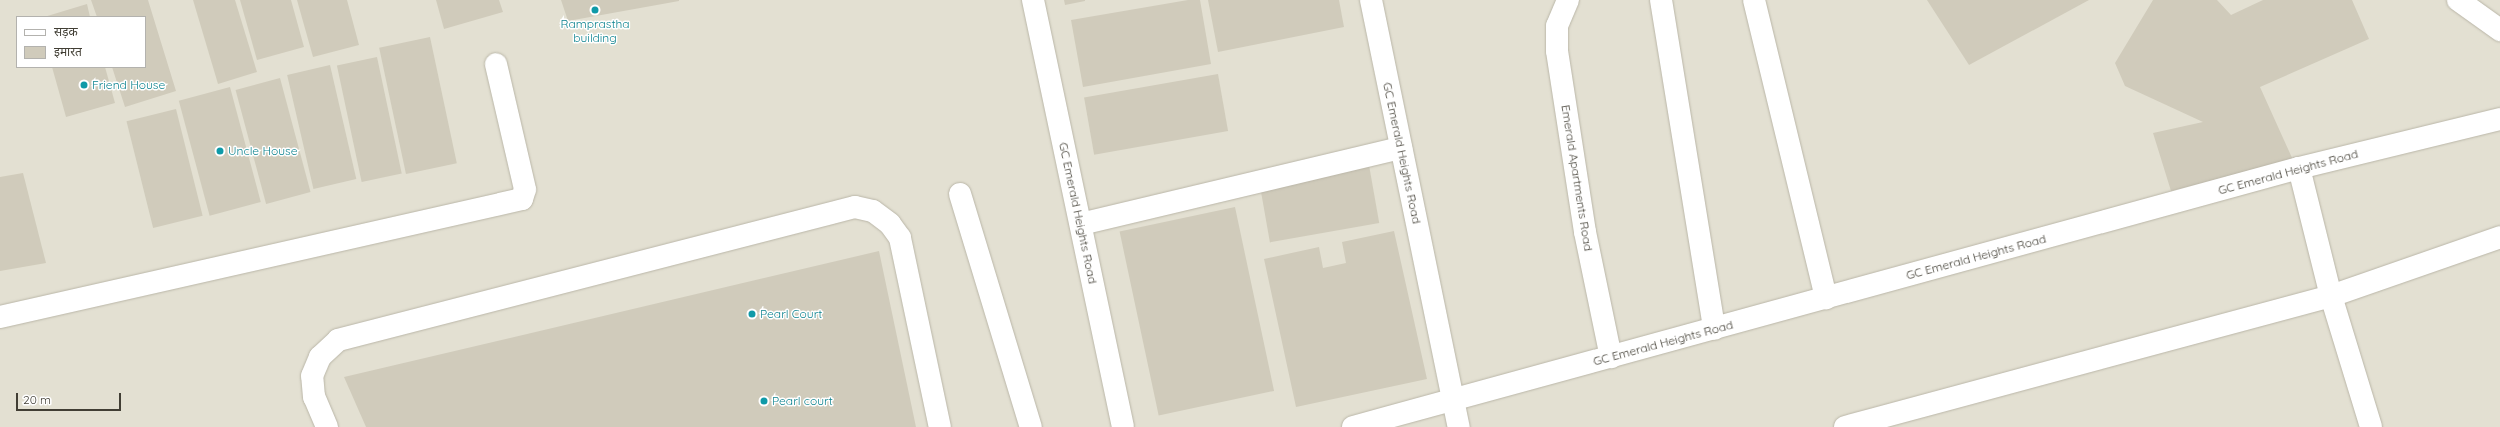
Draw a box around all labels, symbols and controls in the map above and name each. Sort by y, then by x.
marker: Ramprastha building [590,5,600,15]
legend [16,16,146,68]
place label: Ramprastha building [560,17,630,45]
text: सड़क [54,24,78,39]
text: इमारत [54,44,82,59]
place label: Friend House [92,78,165,92]
marker: Friend House [79,80,89,90]
street label: GC Emerald Heights Road [1380,81,1424,225]
street label: Emerald Apartments Road [1558,104,1596,252]
street label: GC Emerald Heights Road [1056,141,1100,285]
place label: Uncle House [228,144,298,158]
marker: Uncle House [215,146,225,156]
street label: GC Emerald Heights Road [2216,146,2360,198]
street label: GC Emerald Heights Road [1904,231,2048,283]
place label: Pearl Court [760,307,822,321]
marker: Pearl Court [747,309,757,319]
street label: GC Emerald Heights Road [1591,317,1735,369]
scale bar [18,385,123,411]
text: 20 m [23,392,51,407]
place label: Pearl court [772,394,833,408]
marker: Pearl court [759,396,769,406]

